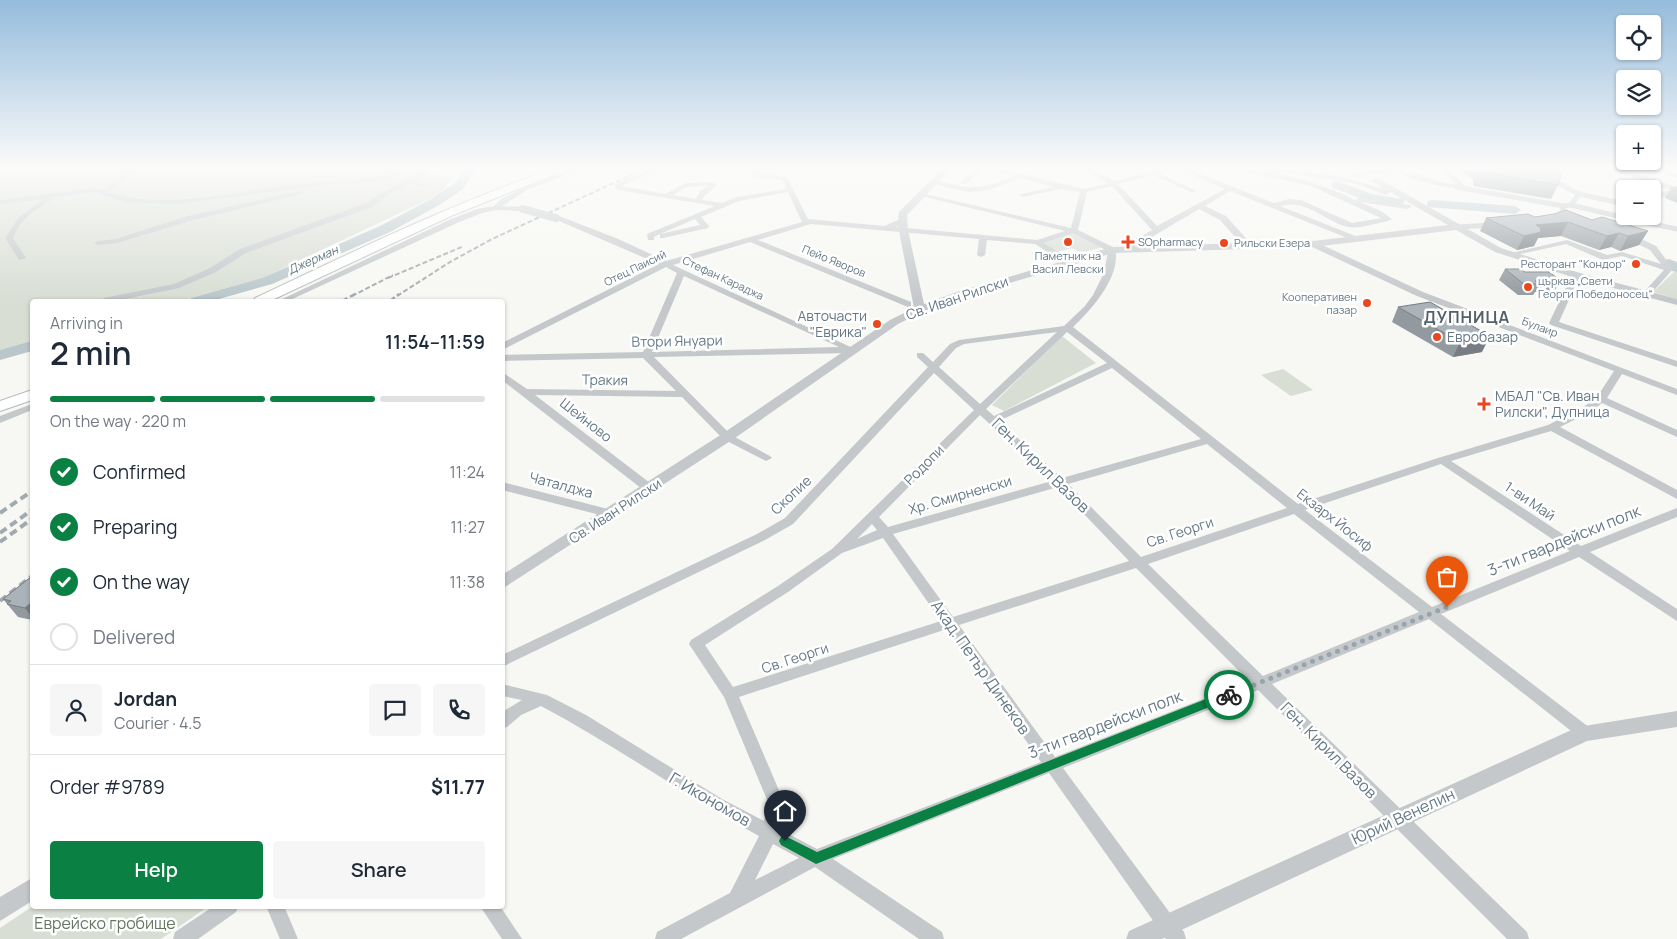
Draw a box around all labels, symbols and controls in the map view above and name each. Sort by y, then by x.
map controls [1616,15,1661,225]
button: locate [1616,15,1661,60]
button: layers [1616,70,1661,115]
button: + [1616,125,1661,170]
button: − [1616,180,1661,225]
place label: SOpharmacy [1138,234,1203,249]
place label: Рильски Езера [1234,235,1310,250]
marker: Паметник на Васил Левски [1062,236,1074,248]
marker: SOpharmacy [1122,236,1134,248]
marker: Рильски Езера [1218,237,1230,249]
water label: Джерман [285,241,341,278]
street label: Пейо Яворов [800,241,868,280]
street label: Отец Паисий [601,246,668,289]
place label: Паметник на Васил Левски [1032,248,1104,276]
street label: Стефан Караджа [680,252,766,303]
place label: Ресторант "Кондор" [1521,256,1626,271]
marker: Ресторант "Кондор" [1630,258,1642,270]
street label: Св. Иван Рилски [903,271,1010,324]
place label: църква „Свети Георги Победоносец“ [1538,273,1653,301]
marker: църква „Свети Георги Победоносец“ [1522,281,1534,293]
place label: Кооперативен пазар [1282,289,1357,317]
marker: Кооперативен пазар [1361,297,1373,309]
place label: Авточасти "Еврика" [797,306,867,341]
district label: ДУПНИЦА [1424,306,1510,328]
text: Arriving in [50,312,123,334]
street label: Булаир [1520,313,1561,340]
marker: Авточасти "Еврика" [871,318,883,330]
place label: Евробазар [1447,327,1518,346]
text: 11:54–11:59 [385,329,485,355]
street label: Втори Януари [631,330,723,351]
text: 2 min [50,331,132,375]
marker: Евробазар [1431,331,1443,343]
street label: Тракия [582,370,628,389]
place label: МБАЛ "Св. Иван Рилски", Дупница [1495,386,1610,421]
street label: Шейново [556,393,616,446]
marker: МБАЛ "Св. Иван Рилски", Дупница [1477,397,1491,411]
text: On the way · 220 m [50,410,186,432]
street label: Ген. Кирил Вазов [987,413,1095,518]
street label: Родопи [899,440,948,489]
icon: check [50,458,78,486]
text: Confirmed [93,459,186,485]
text: 11:24 [450,461,485,483]
street label: Чаталджа [527,467,595,502]
street label: Скопие [766,471,815,518]
street label: Хр. Смирненски [906,471,1014,518]
street label: Св. Иван Рилски [565,473,665,548]
street label: 1-ви Май [1501,477,1559,524]
street label: Екзарх Йосиф [1293,484,1377,555]
street label: 3-ти гвардейски полк [1484,499,1645,581]
street label: Св. Георги [1144,512,1216,551]
icon: check [50,513,78,541]
text: Preparing [93,514,178,540]
text: 11:27 [451,516,485,538]
pin [1426,556,1468,607]
icon: bag [1433,563,1461,591]
icon: check [50,568,78,596]
text: On the way [93,569,190,595]
text: 11:38 [450,571,485,593]
street label: Акад. Петър Динеков [926,595,1036,739]
text: Delivered [93,624,175,650]
street label: Св. Георги [759,638,831,677]
courier [1204,670,1254,720]
icon: bike [1215,681,1243,709]
button: person [50,684,102,736]
button: chat [369,684,421,736]
button: phone [433,684,485,736]
street label: 3-ти гвардейски полк [1025,684,1186,764]
text: Jordan [114,686,177,712]
street label: Ген. Кирил Вазов [1276,697,1382,803]
text: Courier · 4.5 [114,712,201,734]
street label: Г. Икономов [665,767,755,831]
text: Order #9789 [50,774,165,800]
text: $11.77 [431,774,485,800]
street label: Юрий Венелин [1348,783,1458,849]
pin [764,790,806,841]
icon: home [771,797,799,825]
button: Help [50,841,263,899]
button: Share [273,841,485,899]
park label: Еврейско гробище [34,912,176,934]

